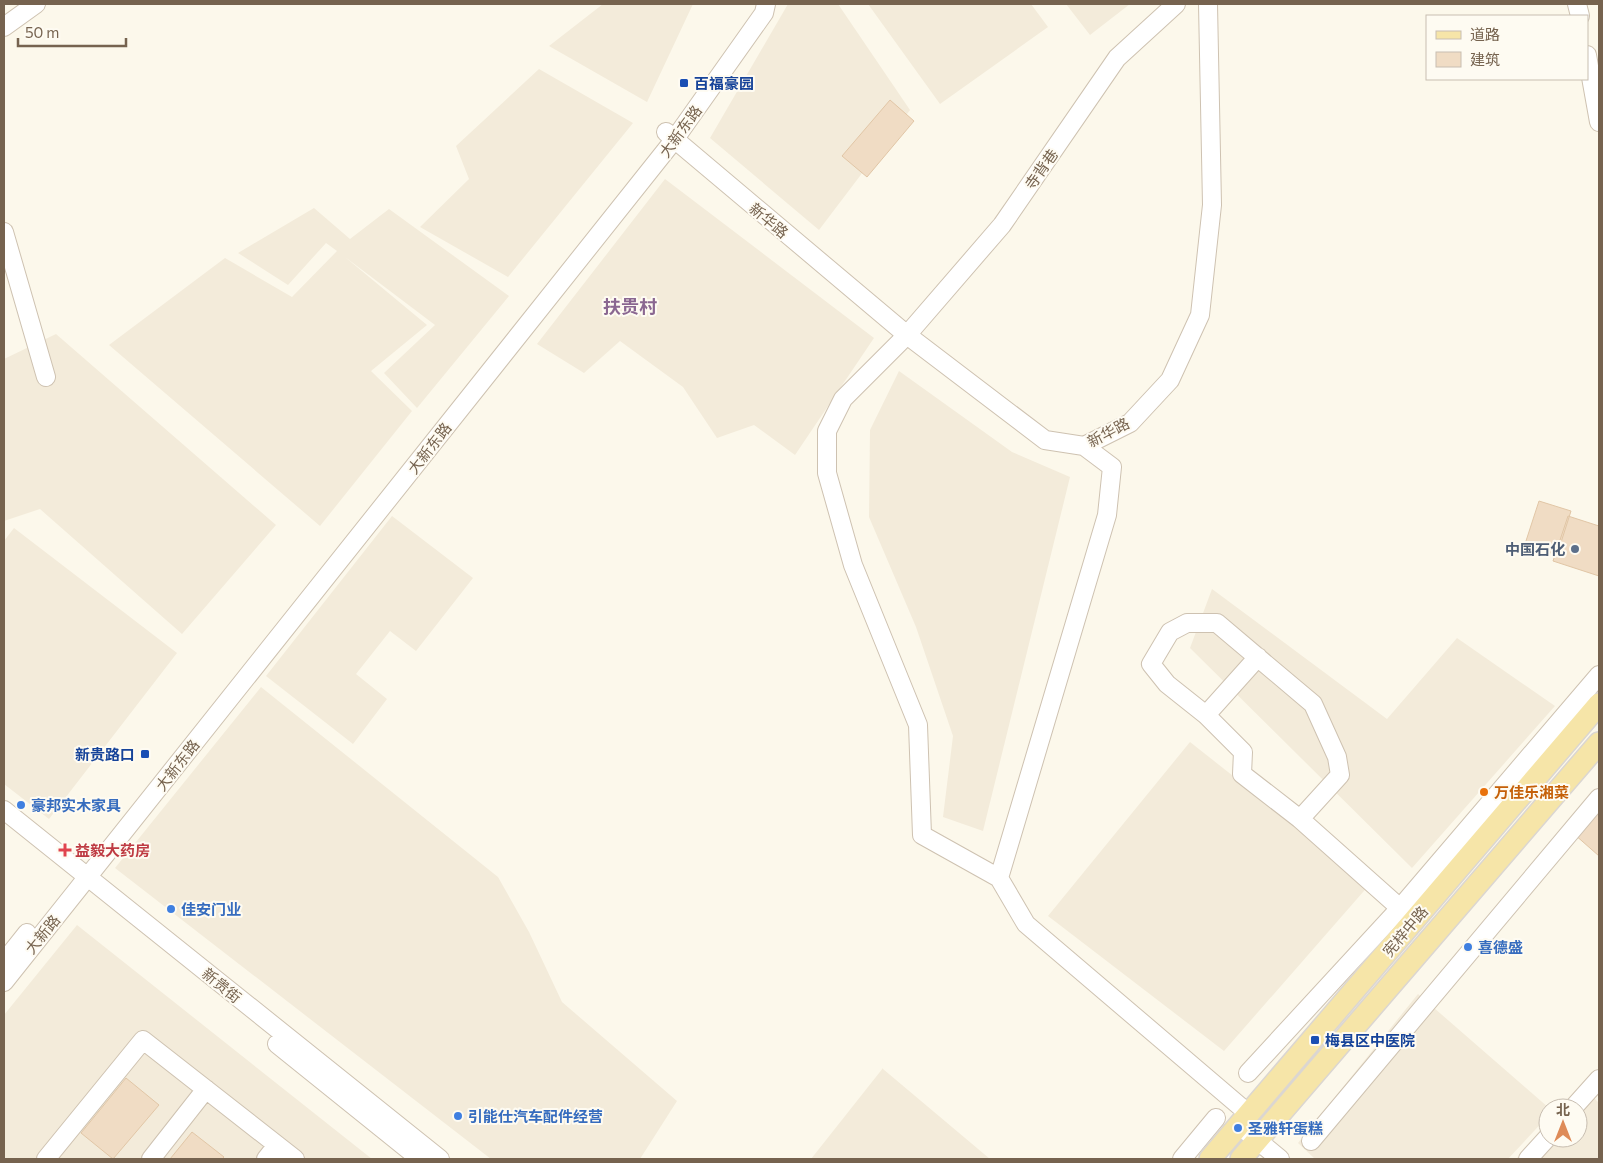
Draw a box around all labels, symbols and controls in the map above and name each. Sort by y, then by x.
scale bar [18,15,125,47]
legend [1426,15,1588,80]
text: 50 m [25,23,59,41]
text: 道路 [1470,25,1500,43]
text: 建筑 [1470,50,1500,68]
place label: 百福豪园 [694,74,754,92]
marker: 百福豪园 [678,77,690,89]
street label: 大新东路 [655,101,705,161]
street label: 寺背巷 [1021,145,1061,193]
street label: 新华路 [746,199,792,241]
district label: 扶贵村 [603,295,657,317]
street label: 新华路 [1084,413,1132,451]
street label: 大新东路 [403,419,455,477]
place label: 中国石化 [1505,540,1565,558]
marker: 中国石化 [1569,543,1581,555]
street label: 大新东路 [151,736,203,794]
place label: 新贵路口 [75,745,135,763]
marker: 新贵路口 [139,748,151,760]
place label: 万佳乐湘菜 [1494,783,1569,801]
marker: 万佳乐湘菜 [1478,786,1490,798]
place label: 豪邦实木家具 [31,796,121,814]
marker: 豪邦实木家具 [15,799,27,811]
place label: 益毅大药房 [75,841,150,859]
marker: 益毅大药房 [59,844,71,856]
place label: 佳安门业 [181,900,241,918]
street label: 宪梓中路 [1379,902,1431,960]
marker: 佳安门业 [165,903,177,915]
street label: 大新路 [21,911,63,957]
place label: 喜德盛 [1478,938,1523,956]
marker: 喜德盛 [1462,941,1474,953]
street label: 新贵街 [199,964,245,1006]
place label: 梅县区中医院 [1325,1031,1415,1049]
marker: 梅县区中医院 [1309,1034,1321,1046]
north arrow [1538,1098,1588,1148]
text: 北 [1556,1101,1570,1118]
place label: 引能仕汽车配件经营 [468,1107,603,1125]
marker: 引能仕汽车配件经营 [452,1110,464,1122]
place label: 圣雅轩蛋糕 [1248,1119,1323,1137]
marker: 圣雅轩蛋糕 [1232,1122,1244,1134]

